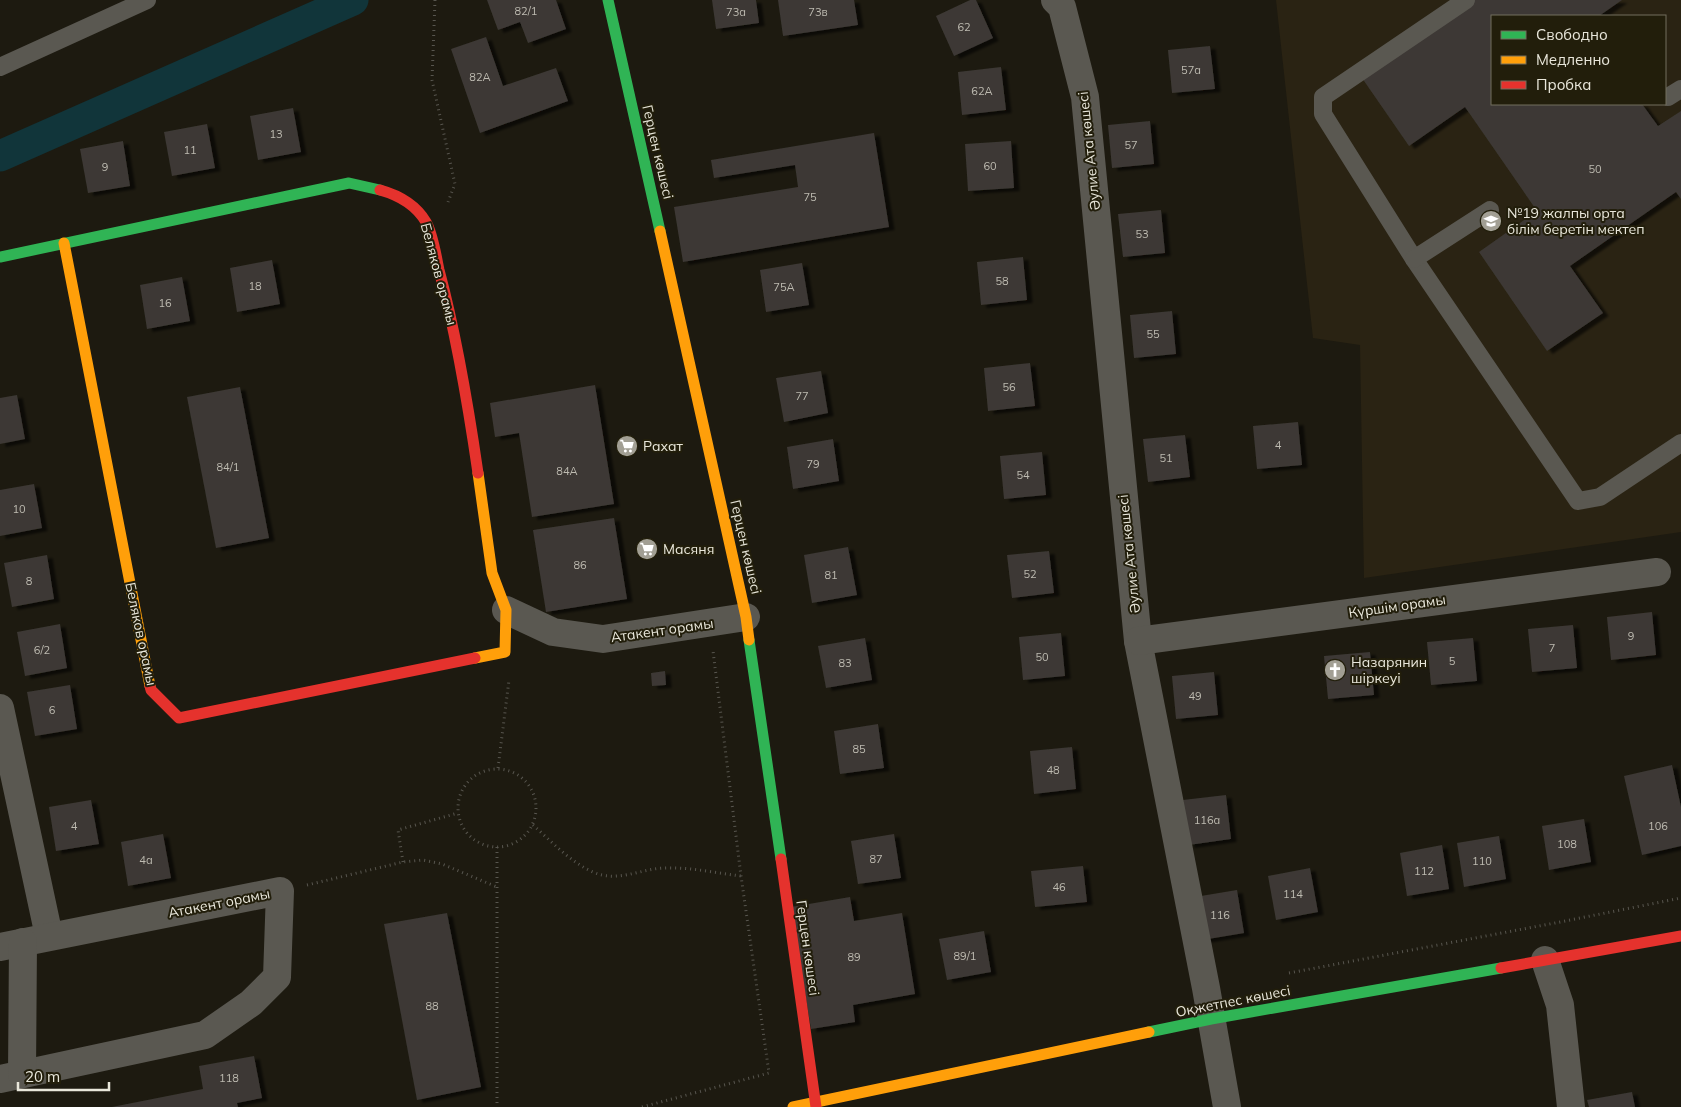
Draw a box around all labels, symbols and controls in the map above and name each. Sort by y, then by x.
house number: 82/1 [515,4,537,18]
house number: 73а [726,5,746,19]
house number: 73в [808,5,828,19]
legend [1491,15,1666,105]
house number: 62 [957,20,971,34]
text: Свободно [1536,25,1608,44]
text: Медленно [1536,50,1610,69]
house number: 57а [1181,63,1201,77]
house number: 82А [469,70,491,84]
text: Пробка [1536,75,1591,94]
house number: 62А [971,84,993,98]
street label: Әулие Ата көшесі [1074,91,1104,211]
street label: Герцен көшесі [638,103,678,201]
house number: 13 [269,127,283,141]
house number: 57 [1124,138,1138,152]
house number: 11 [183,143,197,157]
house number: 60 [983,159,997,173]
house number: 9 [102,160,108,174]
house number: 50 [1588,162,1602,176]
house number: 75 [803,190,817,204]
place label: №19 жалпы орта білім беретін мектеп [1507,204,1645,238]
school or university icon: №19 жалпы орта білім беретін мектеп [1479,209,1503,233]
street label: Беляков орамы [417,221,461,327]
house number: 53 [1135,227,1149,241]
house number: 58 [995,274,1009,288]
house number: 18 [248,279,262,293]
house number: 75А [773,280,795,294]
house number: 16 [158,296,172,310]
house number: 55 [1146,327,1160,341]
house number: 56 [1002,380,1016,394]
house number: 77 [795,389,809,403]
supermarket icon: Рахат [615,434,639,458]
place label: Рахат [643,437,684,455]
house number: 4 [1275,438,1282,452]
house number: 51 [1159,451,1173,465]
house number: 79 [806,457,820,471]
house number: 84/1 [217,460,239,474]
house number: 84А [556,464,578,478]
house number: 54 [1016,468,1030,482]
street label: Әулие Ата көшесі [1114,494,1144,614]
street label: Герцен көшесі [726,498,766,596]
house number: 10 [12,502,26,516]
supermarket icon: Масяня [635,537,659,561]
place label: Масяня [663,540,714,558]
house number: 86 [573,558,587,572]
house number: 52 [1023,567,1037,581]
house number: 81 [824,568,838,582]
house number: 8 [26,574,33,588]
street label: Беляков орамы [121,581,161,687]
street label: Күршім орамы [1347,590,1447,622]
street label: Атакент орамы [609,614,715,646]
house number: 9 [1628,629,1634,643]
house number: 7 [1549,641,1555,655]
house number: 6/2 [34,643,51,657]
house number: 50 [1035,650,1049,664]
place label: Назарянин шіркеуі [1351,653,1427,687]
house number: 5 [1449,654,1456,668]
house number: 83 [838,656,852,670]
church icon: Назарянин шіркеуі [1323,658,1347,682]
house number: 49 [1188,689,1202,703]
house number: 6 [49,703,56,717]
house number: 85 [852,742,866,756]
house number: 48 [1046,763,1060,777]
house number: 116а [1194,813,1220,827]
house number: 4 [71,819,78,833]
house number: 106 [1648,819,1668,833]
house number: 108 [1557,837,1577,851]
house number: 87 [869,852,883,866]
house number: 4а [139,853,153,867]
house number: 110 [1472,854,1492,868]
house number: 112 [1414,864,1434,878]
house number: 46 [1052,880,1066,894]
street label: Атакент орамы [166,884,272,922]
house number: 114 [1283,887,1303,901]
street label: Герцен көшесі [792,899,824,997]
house number: 116 [1210,908,1230,922]
house number: 89/1 [954,949,976,963]
house number: 89 [847,950,861,964]
street label: Оқжетпес көшесі [1174,981,1292,1021]
house number: 88 [425,999,439,1013]
scale bar [18,1060,109,1092]
text: 20 m [25,1067,60,1086]
house number: 118 [219,1071,239,1085]

